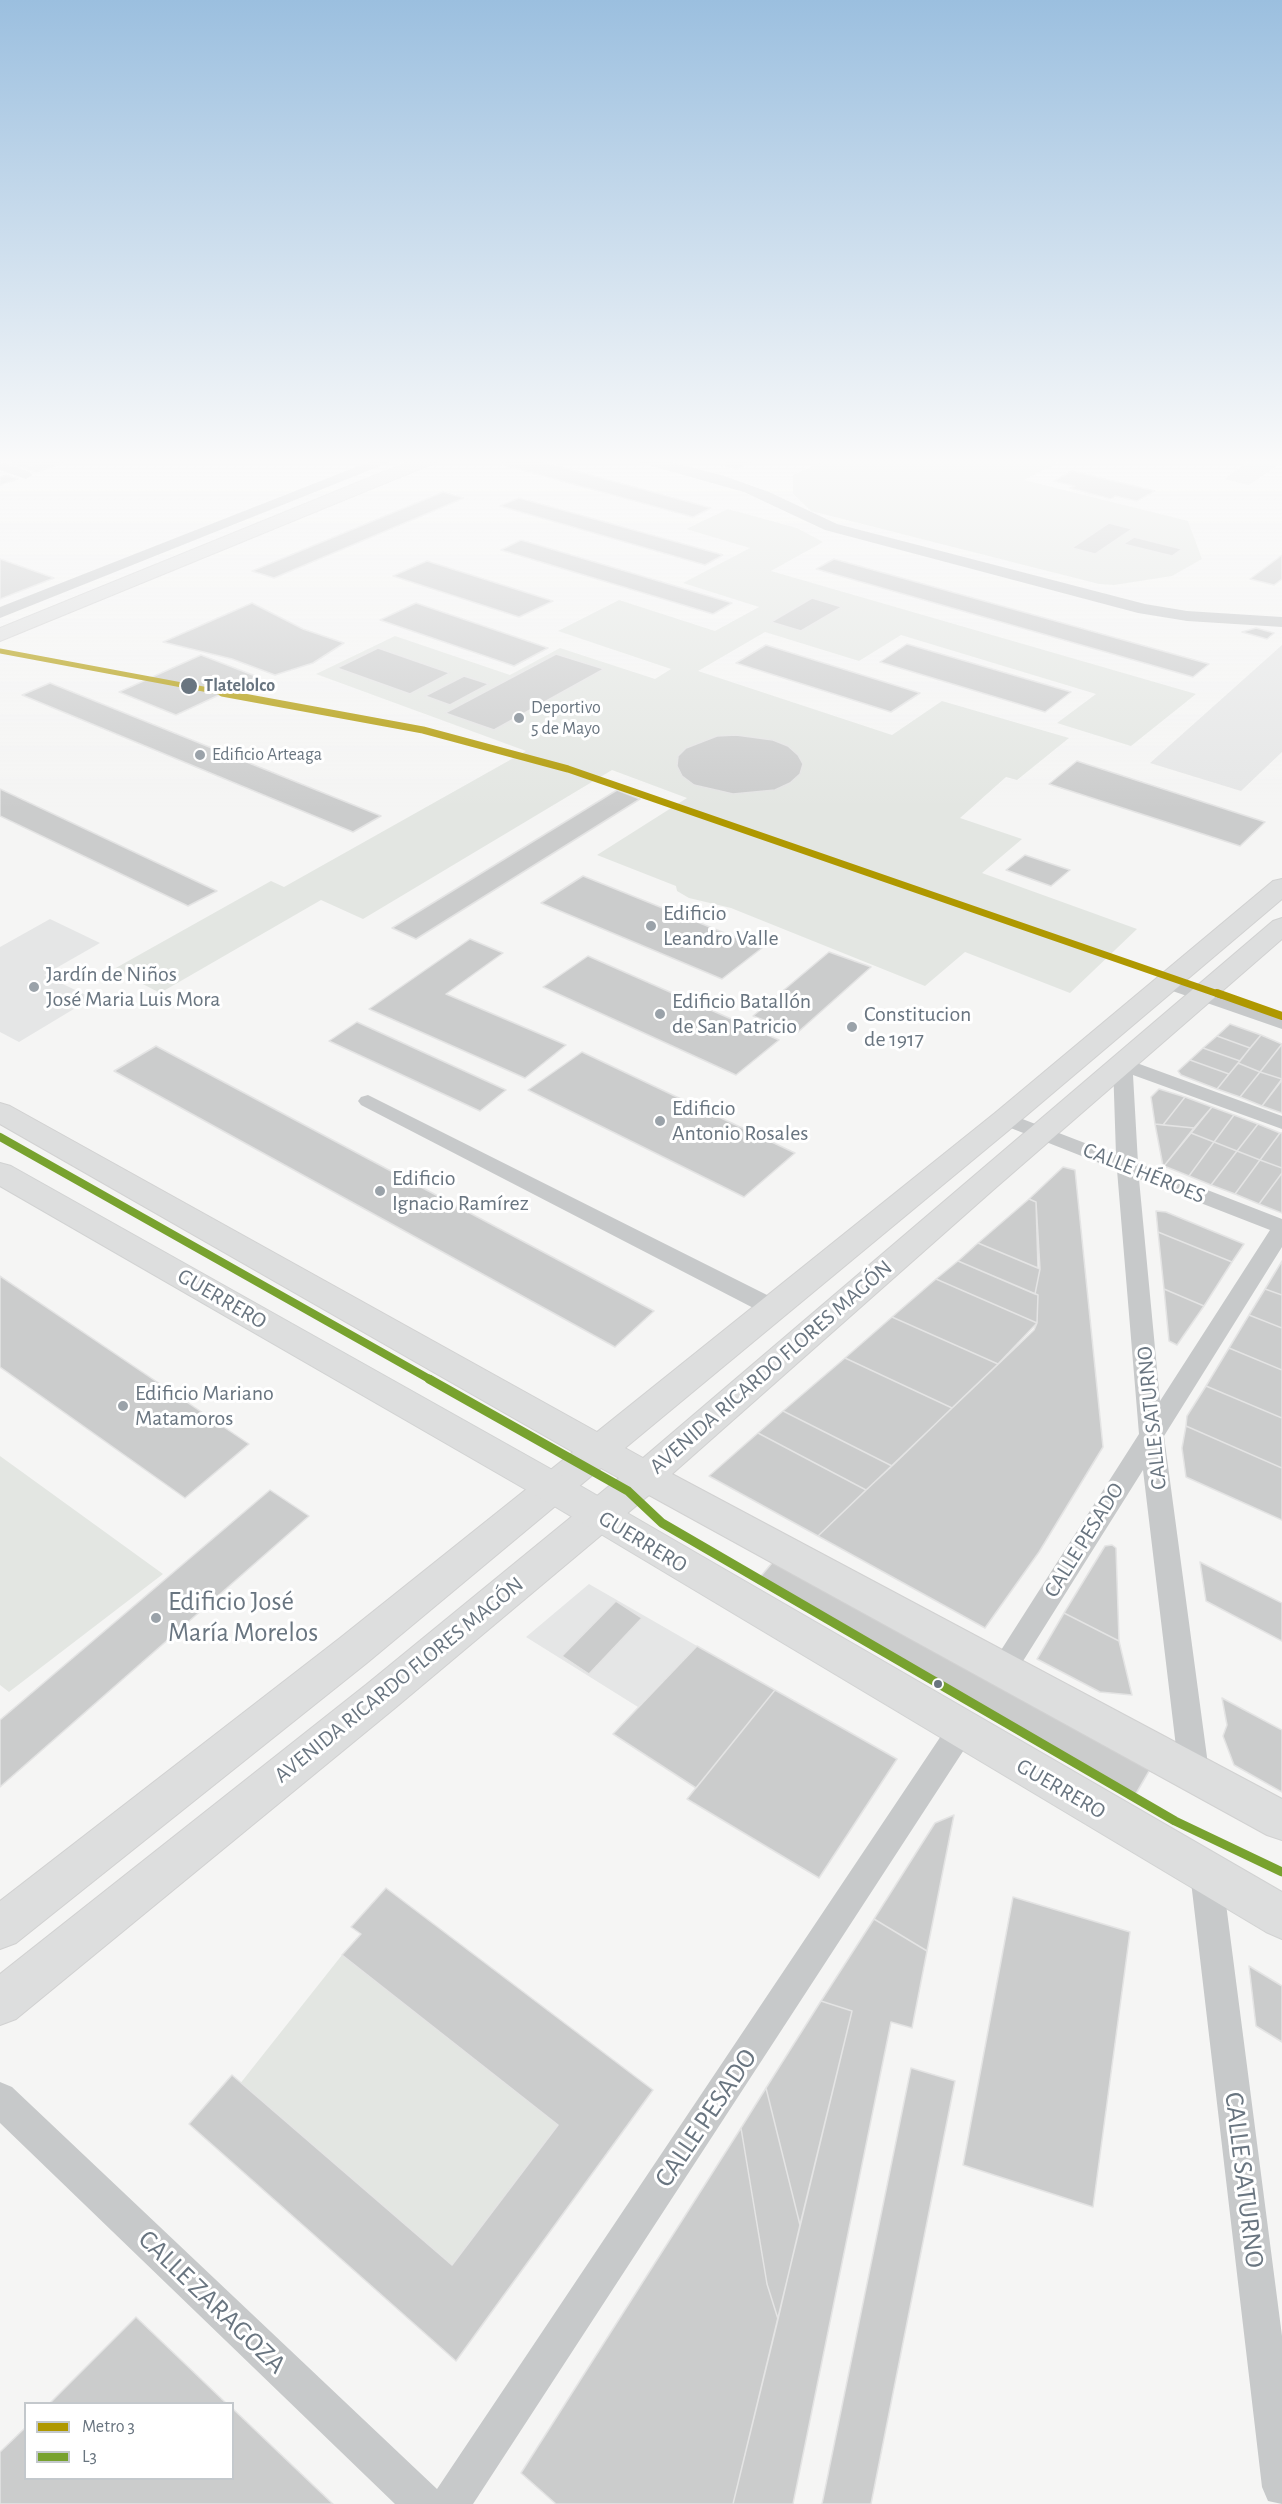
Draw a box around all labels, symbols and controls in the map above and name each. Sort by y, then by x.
place label: Tlatelolco [204,675,275,697]
marker: Tlatelolco [179,676,199,696]
place label: Deportivo 5 de Mayo [531,697,601,740]
marker: Deportivo 5 de Mayo [512,711,526,725]
place label: Edificio Arteaga [212,744,322,766]
marker: Edificio Arteaga [193,748,207,762]
place label: Edificio Leandro Valle [663,900,779,951]
marker: Edificio Leandro Valle [644,919,658,933]
place label: Jardín de Niños José Maria Luis Mora [46,961,220,1012]
marker: Jardín de Niños José Maria Luis Mora [27,980,41,994]
place label: Edificio Batallón de San Patricio [672,988,811,1040]
place label: Constitucion de 1917 [864,1001,971,1052]
marker: Edificio Batallón de San Patricio [653,1007,667,1021]
marker: Constitucion de 1917 [845,1020,859,1034]
place label: Edificio Antonio Rosales [672,1095,808,1146]
marker: Edificio Antonio Rosales [653,1114,667,1128]
street label: CALLE HÉROES [1079,1137,1209,1209]
place label: Edificio Ignacio Ramírez [392,1165,529,1216]
marker: Edificio Ignacio Ramírez [373,1184,387,1198]
street label: AVENIDA RICARDO FLORES MAGÓN [644,1254,898,1480]
street label: GUERRERO [173,1263,271,1335]
street label: CALLE SATURNO [1131,1345,1173,1491]
place label: Edificio Mariano Matamoros [135,1380,274,1432]
marker: Edificio Mariano Matamoros [116,1399,130,1413]
street label: CALLE PESADO [1038,1478,1130,1602]
street label: GUERRERO [594,1505,692,1579]
street label: AVENIDA RICARDO FLORES MAGÓN [269,1571,529,1789]
place label: Edificio José María Morelos [168,1586,318,1649]
marker: Edificio José María Morelos [149,1611,163,1625]
unlabelled marker [932,1678,944,1690]
street label: GUERRERO [1012,1753,1110,1825]
street label: CALLE PESADO [648,2043,764,2193]
street label: CALLE SATURNO [1217,2090,1271,2270]
street label: CALLE ZARAGOZA [131,2223,293,2381]
legend [24,2402,234,2480]
text: Metro 3 [82,2418,135,2436]
text: L3 [82,2448,97,2466]

